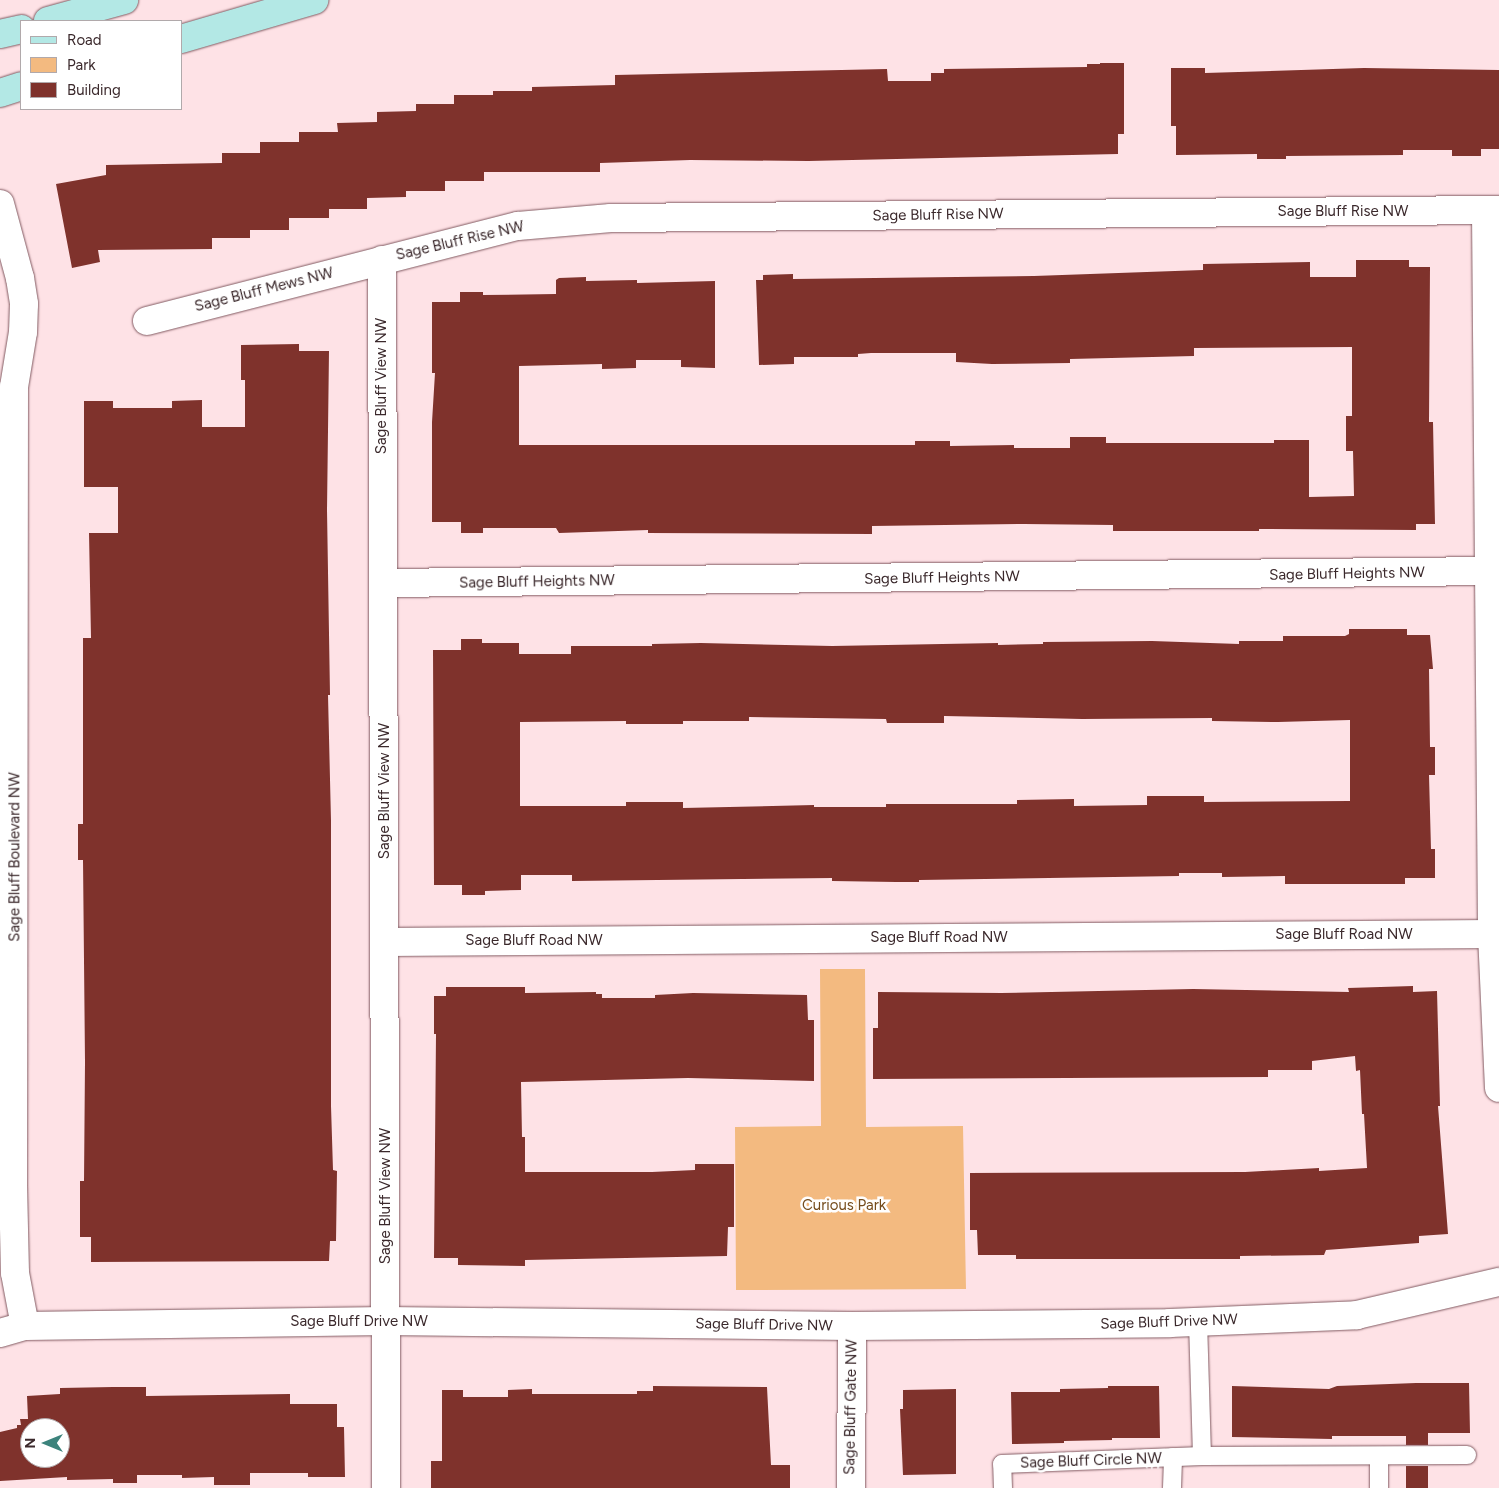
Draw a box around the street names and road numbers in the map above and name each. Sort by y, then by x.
street label: Sage Bluff Rise NW [1278,203,1408,221]
street label: Sage Bluff Rise NW [872,205,1004,225]
street label: Sage Bluff Rise NW [394,218,526,264]
street label: Sage Bluff Mews NW [193,264,335,316]
street label: Sage Bluff View NW [373,318,391,454]
street label: Sage Bluff Heights NW [1269,564,1425,584]
street label: Sage Bluff Heights NW [864,568,1020,588]
street label: Sage Bluff Heights NW [459,572,615,592]
street label: Sage Bluff View NW [376,723,394,859]
street label: Sage Bluff Boulevard NW [6,772,24,942]
street label: Sage Bluff Road NW [1275,926,1413,944]
street label: Sage Bluff Road NW [870,929,1008,947]
street label: Sage Bluff Road NW [465,932,603,950]
street label: Sage Bluff View NW [377,1128,395,1264]
street label: Sage Bluff Drive NW [1100,1311,1238,1333]
street label: Sage Bluff Drive NW [290,1313,428,1331]
street label: Sage Bluff Drive NW [695,1315,833,1335]
street label: Sage Bluff Gate NW [841,1339,861,1475]
street label: Sage Bluff Circle NW [1020,1450,1162,1472]

